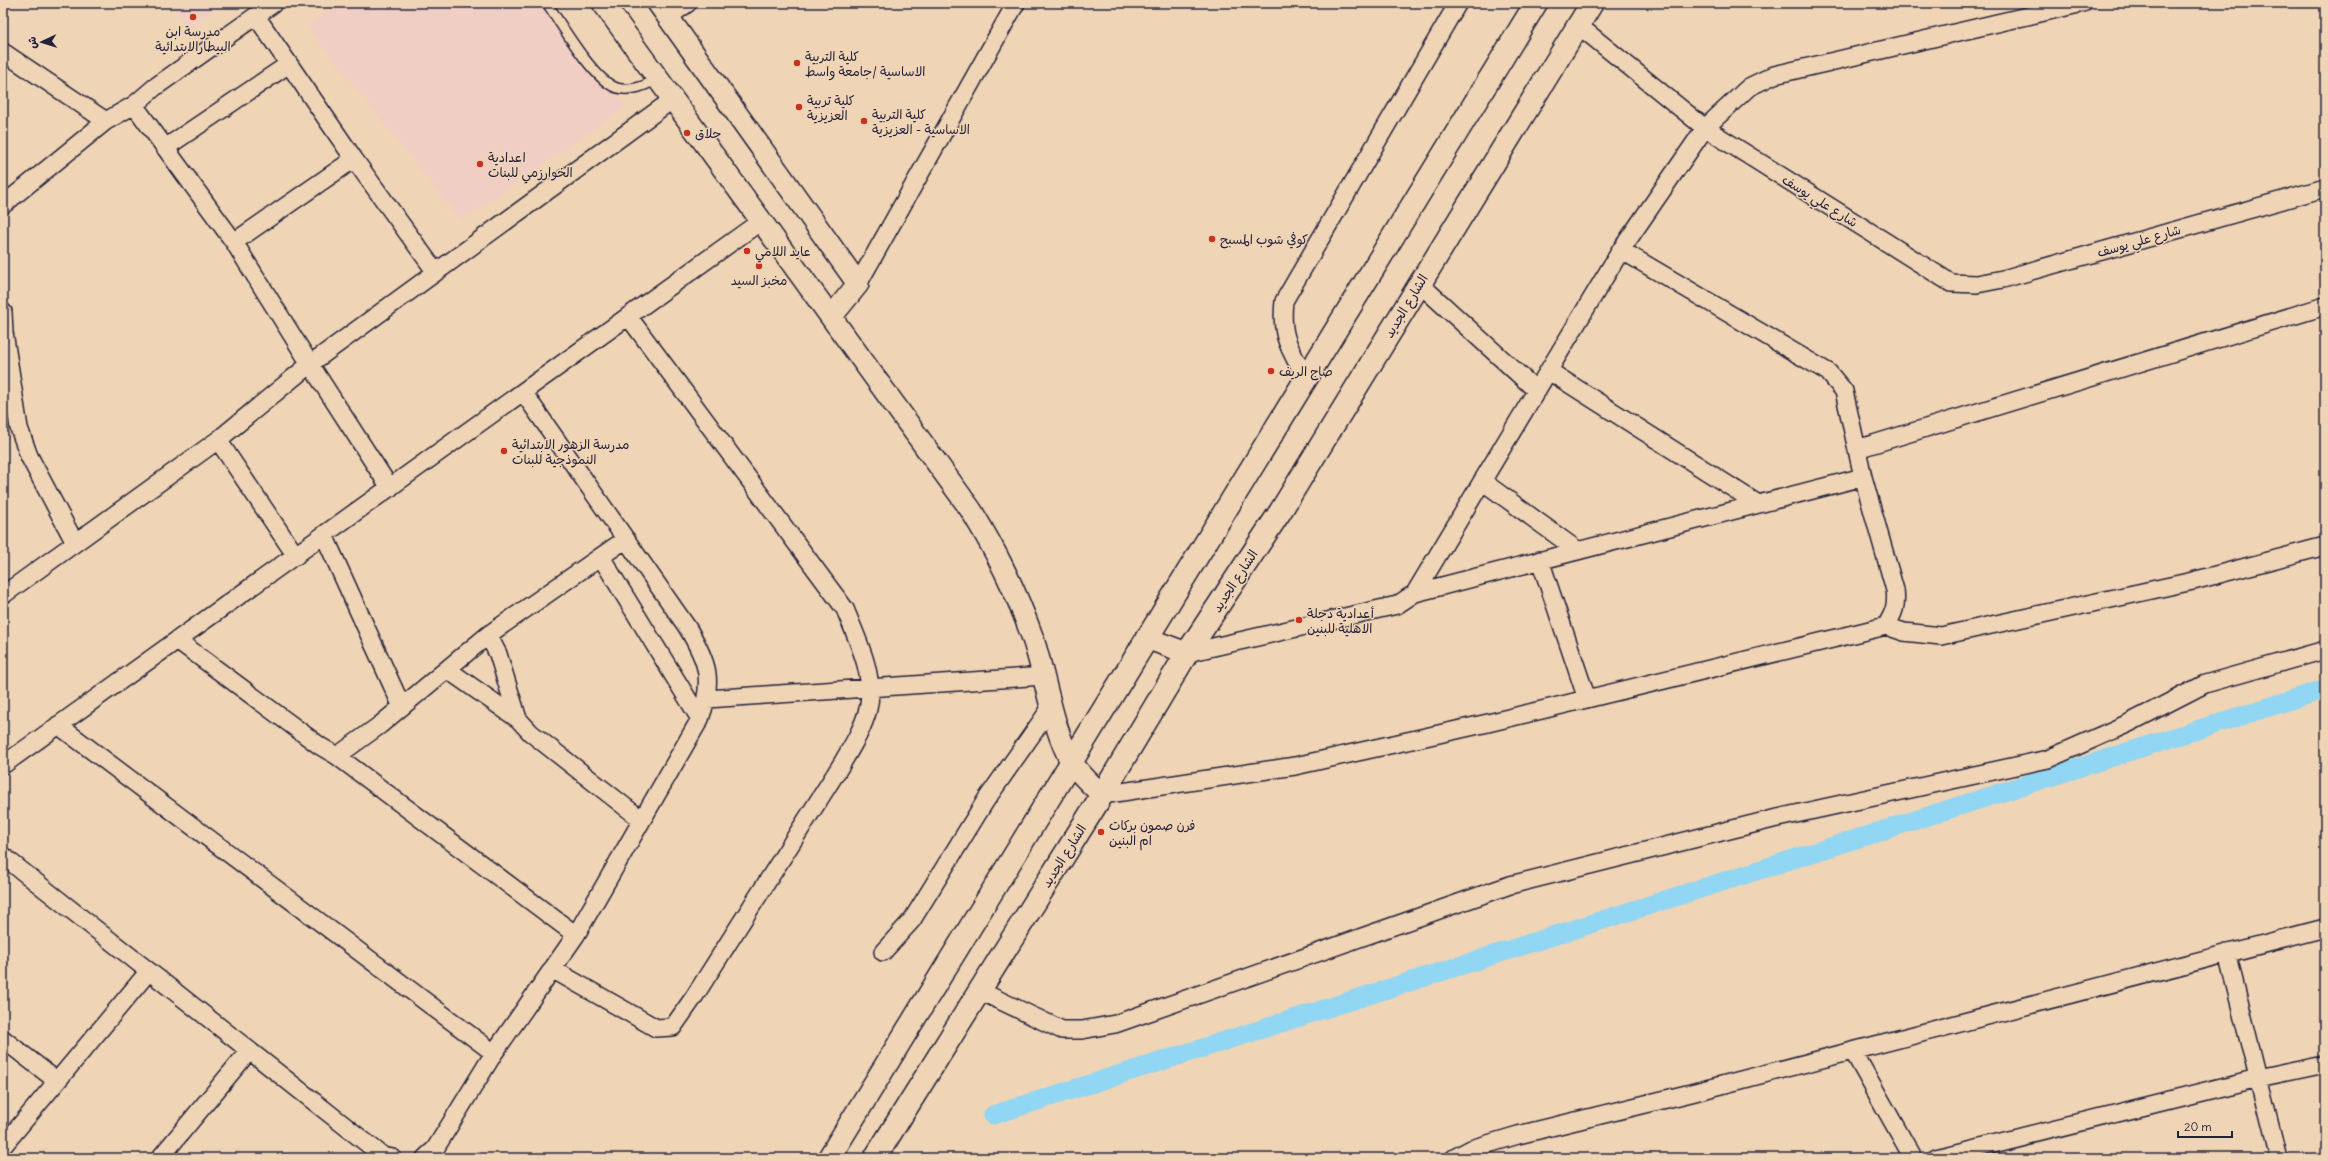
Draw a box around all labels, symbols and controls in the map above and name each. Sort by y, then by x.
marker: مدرسة ابن البيطارالابتدائية [188,12,198,22]
north arrow [22,22,62,62]
place label: مدرسة ابن البيطارالابتدائية [155,23,231,55]
text: ش [25,36,39,49]
place label: كلية التربية الاساسية /جامعة واسط [805,48,926,81]
marker: كلية التربية الاساسية /جامعة واسط [792,58,802,68]
place label: كلية تربية العزيزية [807,92,855,124]
marker: كلية تربية العزيزية [794,102,804,112]
place label: كلية التربية الاساسية - العزيزية [872,106,970,138]
marker: كلية التربية الاساسية - العزيزية [859,116,869,126]
place label: حلاق [695,125,721,142]
marker: حلاق [682,128,692,138]
place label: اعدادية الخوارزمي للبنات [488,149,573,184]
marker: اعدادية الخوارزمي للبنات [475,159,485,169]
street label: شارع علي يوسف [1777,171,1861,234]
street label: شارع علي يوسف [2095,221,2184,264]
place label: كوفي شوب المسبح [1220,231,1308,249]
marker: كوفي شوب المسبح [1207,234,1217,244]
place label: عايد اللامي [755,243,811,263]
marker: عايد اللامي [742,246,752,256]
marker: مخبز السيد [754,261,764,271]
street label: الشارع الجديد [1380,271,1433,342]
place label: مخبز السيد [731,272,787,289]
place label: صاج الريف [1279,363,1333,381]
marker: صاج الريف [1266,366,1276,376]
place label: مدرسة الزهور الابتدائية النموذجية للبنات [512,436,630,468]
marker: مدرسة الزهور الابتدائية النموذجية للبنات [499,446,509,456]
street label: الشارع الجديد [1208,546,1262,616]
place label: أعدادية دجلة الاهلية للبنين [1307,605,1375,637]
marker: أعدادية دجلة الاهلية للبنين [1294,615,1304,625]
place label: فرن صمون بركات ام البنين [1109,817,1196,851]
street label: الشارع الجديد [1038,821,1091,891]
marker: فرن صمون بركات ام البنين [1096,827,1106,837]
scale bar [2178,1113,2232,1139]
text: 20 m [2184,1119,2212,1134]

